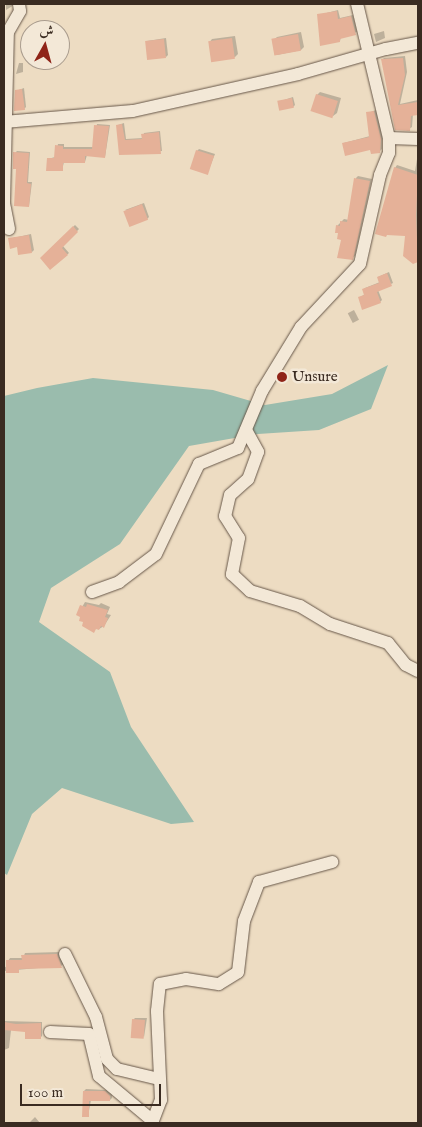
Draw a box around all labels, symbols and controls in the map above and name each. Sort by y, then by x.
north arrow [20,20,70,70]
text: ش [39,21,55,41]
place label: Unsure [292,368,338,386]
marker: Unsure [276,371,288,383]
scale bar [22,1074,164,1106]
text: 100 m [28,1083,63,1102]

